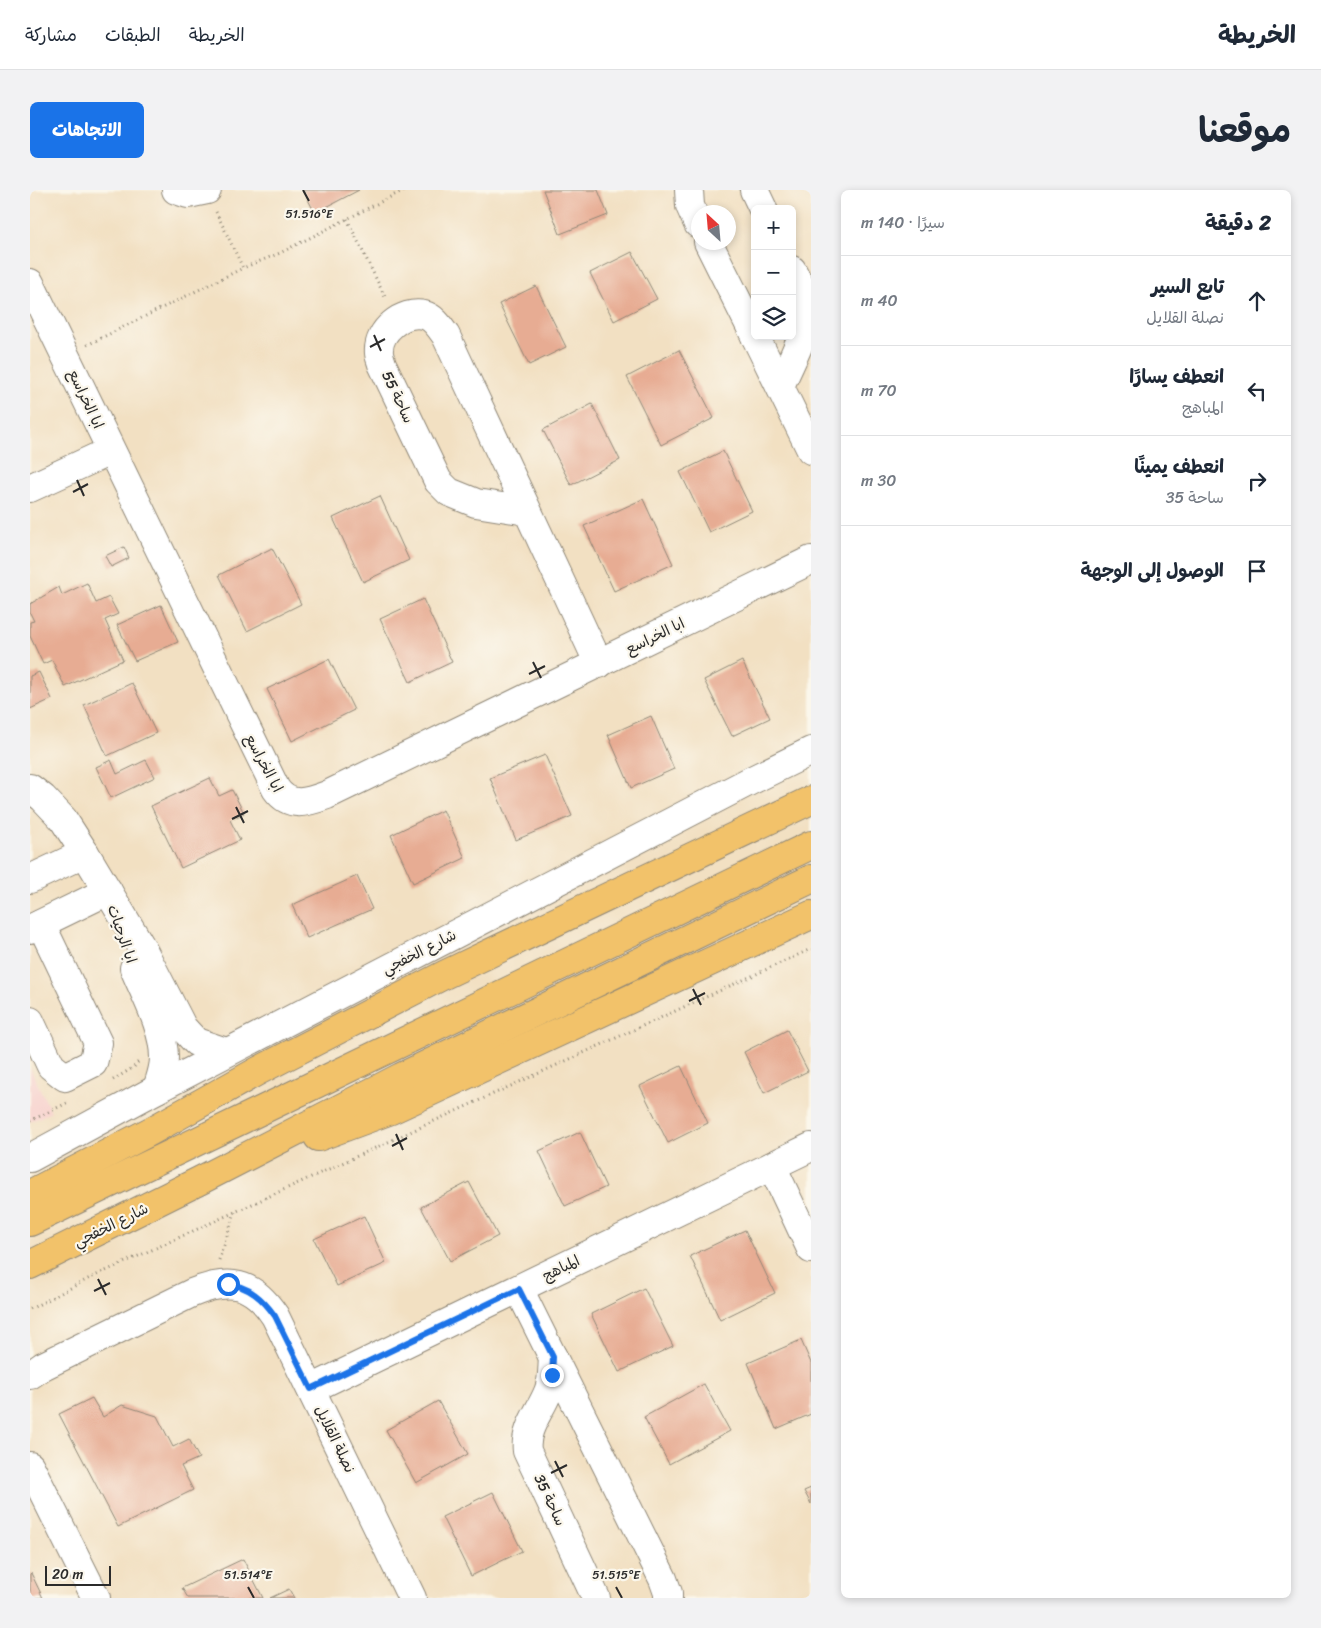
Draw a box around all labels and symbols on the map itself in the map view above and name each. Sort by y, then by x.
text: 51.516°E [285,203,334,225]
north arrow [691,205,736,250]
street label: ابا الخراسع [61,365,111,433]
street label: ساحة 55 [374,366,422,428]
street label: ابا الخراسع [621,610,689,662]
street label: ابا الخراسع [238,729,290,797]
street label: ابا الرحيات [100,901,144,967]
street label: شارع الخفجي [377,922,461,982]
street label: شارع الخفجي [69,1196,153,1254]
street label: المباهج [538,1248,584,1288]
route start [217,1273,240,1296]
route end [541,1364,564,1387]
street label: نصلة القلايل [307,1401,363,1477]
street label: ساحة 35 [527,1470,573,1530]
scale bar [45,1563,111,1586]
text: 51.514°E [224,1564,273,1586]
text: 51.515°E [592,1564,641,1586]

